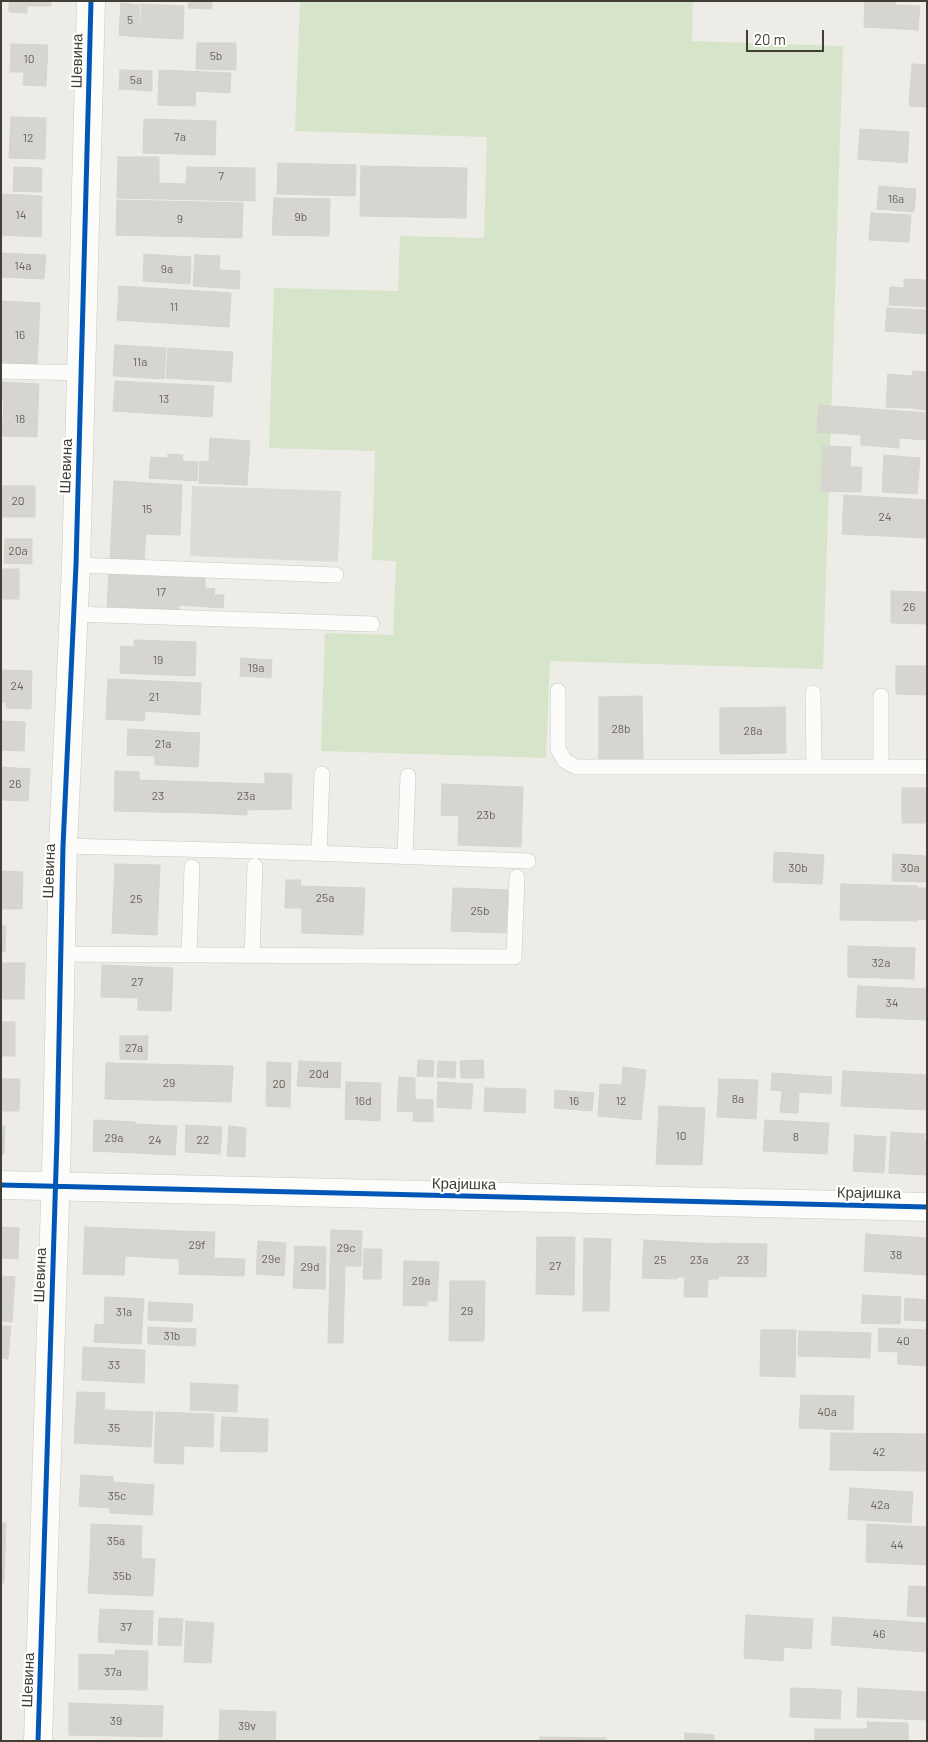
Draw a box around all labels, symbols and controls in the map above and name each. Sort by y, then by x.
house number: 5 [127,13,133,27]
scale bar [748,20,826,52]
text: 20 m [754,30,786,48]
street label: Шевина [68,33,86,89]
house number: 5b [210,49,222,63]
house number: 10 [24,52,34,66]
house number: 5a [130,73,142,87]
house number: 7a [174,130,186,144]
house number: 12 [23,131,33,145]
house number: 7 [218,169,224,183]
house number: 16a [888,192,904,206]
house number: 14 [16,208,26,222]
house number: 9b [295,210,307,224]
house number: 9 [177,212,183,226]
house number: 14a [15,259,31,273]
house number: 9a [161,262,173,276]
house number: 11 [170,300,178,314]
house number: 16 [15,328,25,342]
house number: 11a [133,355,147,369]
house number: 13 [159,392,169,406]
house number: 18 [15,412,25,426]
street label: Шевина [56,438,76,494]
house number: 20 [11,494,25,508]
house number: 15 [142,502,152,516]
house number: 24 [878,510,892,524]
house number: 20a [8,544,28,558]
house number: 17 [156,585,166,599]
house number: 26 [903,600,915,614]
house number: 19 [153,653,163,667]
house number: 19a [248,661,264,675]
house number: 24 [10,679,24,693]
house number: 21 [149,690,159,704]
house number: 28b [611,722,631,736]
house number: 28a [744,724,762,738]
house number: 21a [155,737,171,751]
house number: 26 [9,777,21,791]
house number: 23 [152,789,164,803]
house number: 23a [237,789,255,803]
house number: 23b [476,808,496,822]
street label: Шевина [39,843,59,899]
house number: 30b [788,861,808,875]
house number: 30a [900,861,920,875]
house number: 25a [316,891,334,905]
house number: 25 [130,892,142,906]
house number: 25b [470,904,490,918]
house number: 32a [872,956,890,970]
house number: 27 [131,975,143,989]
house number: 34 [886,996,898,1010]
house number: 27a [125,1041,143,1055]
house number: 20d [309,1067,329,1081]
house number: 29 [163,1076,175,1090]
house number: 20 [272,1077,286,1091]
house number: 8a [732,1092,744,1106]
house number: 16d [355,1094,371,1108]
house number: 16 [569,1094,579,1108]
house number: 12 [616,1094,626,1108]
house number: 10 [676,1129,686,1143]
house number: 8 [793,1130,799,1144]
house number: 29a [105,1131,123,1145]
house number: 24 [148,1133,162,1147]
house number: 22 [197,1133,209,1147]
street label: Крајишка [432,1174,496,1194]
street label: Крајишка [837,1183,901,1203]
house number: 29f [189,1238,205,1252]
house number: 29c [337,1241,355,1255]
street label: Шевина [30,1247,50,1303]
house number: 38 [890,1248,902,1262]
house number: 29e [261,1252,281,1266]
house number: 25 [654,1253,666,1267]
house number: 23a [690,1253,708,1267]
house number: 23 [737,1253,749,1267]
house number: 27 [549,1259,561,1273]
house number: 29d [300,1260,320,1274]
house number: 29a [412,1274,430,1288]
house number: 29 [461,1304,473,1318]
house number: 31a [116,1305,132,1319]
house number: 31b [164,1329,180,1343]
house number: 40 [896,1334,910,1348]
house number: 33 [108,1358,120,1372]
house number: 40a [817,1405,837,1419]
house number: 35 [108,1421,120,1435]
house number: 42 [872,1445,886,1459]
house number: 35c [108,1489,126,1503]
house number: 42a [870,1498,890,1512]
house number: 35a [107,1534,125,1548]
house number: 44 [890,1538,904,1552]
house number: 35b [113,1569,131,1583]
house number: 37 [120,1620,132,1634]
house number: 46 [873,1627,885,1641]
street label: Шевина [18,1652,38,1708]
house number: 37a [104,1665,122,1679]
house number: 39 [110,1714,122,1728]
house number: 39v [238,1719,256,1733]

